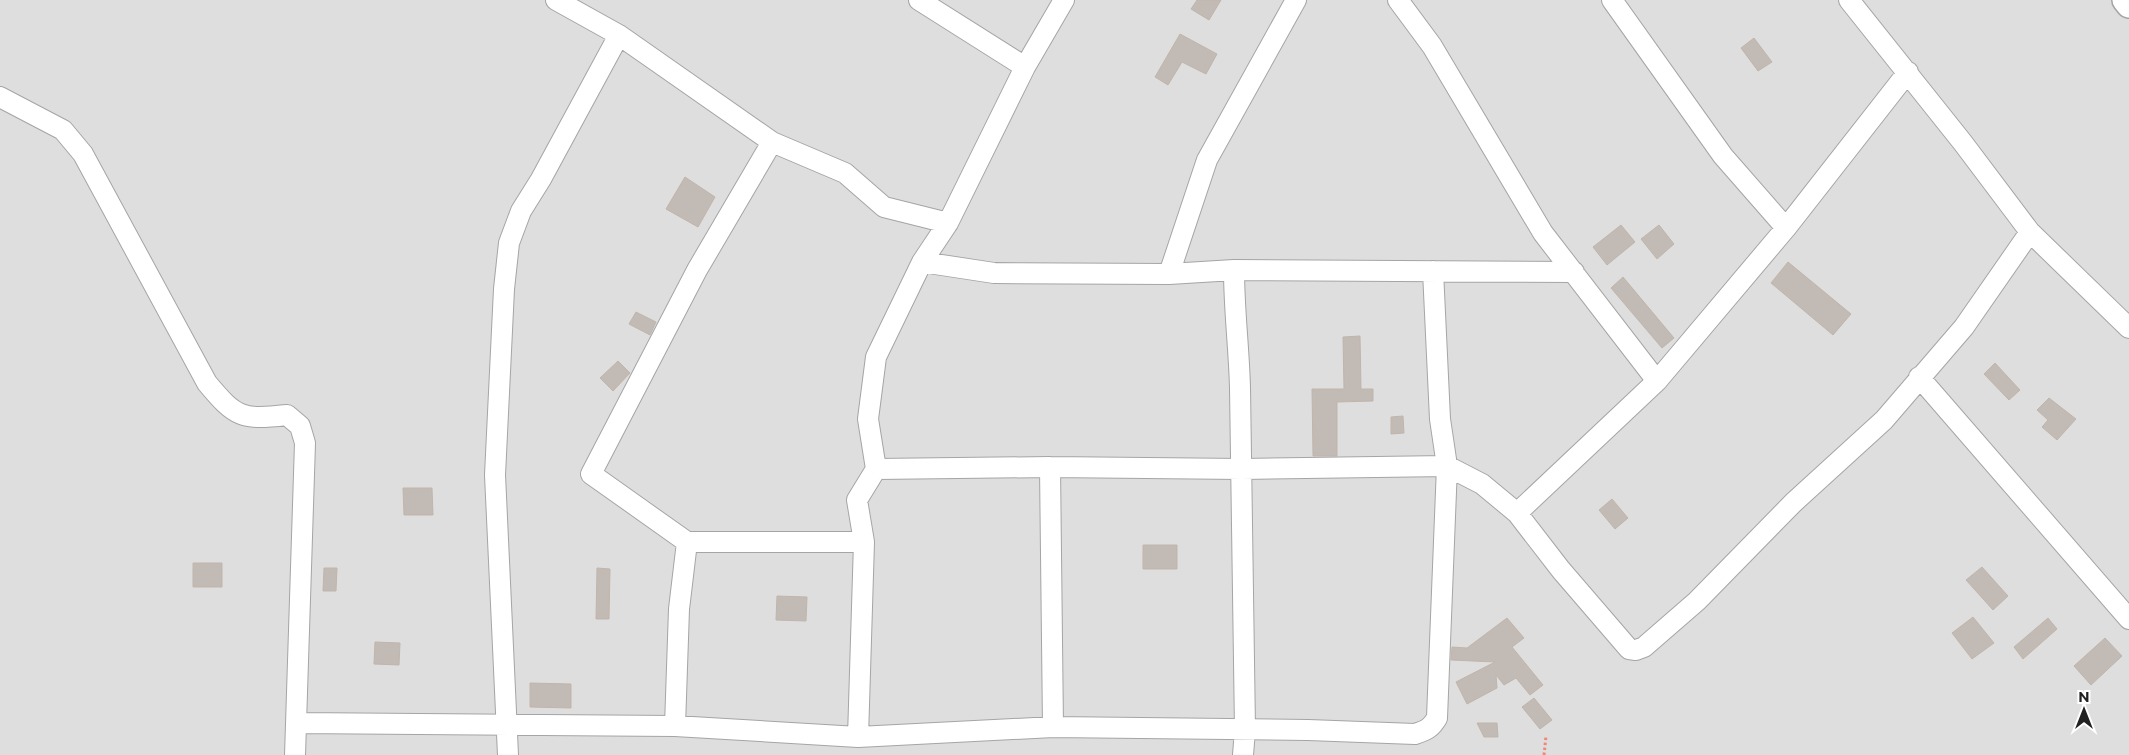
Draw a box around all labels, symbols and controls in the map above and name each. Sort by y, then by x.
north arrow [2059,685,2109,735]
text: N [2078,688,2090,706]

